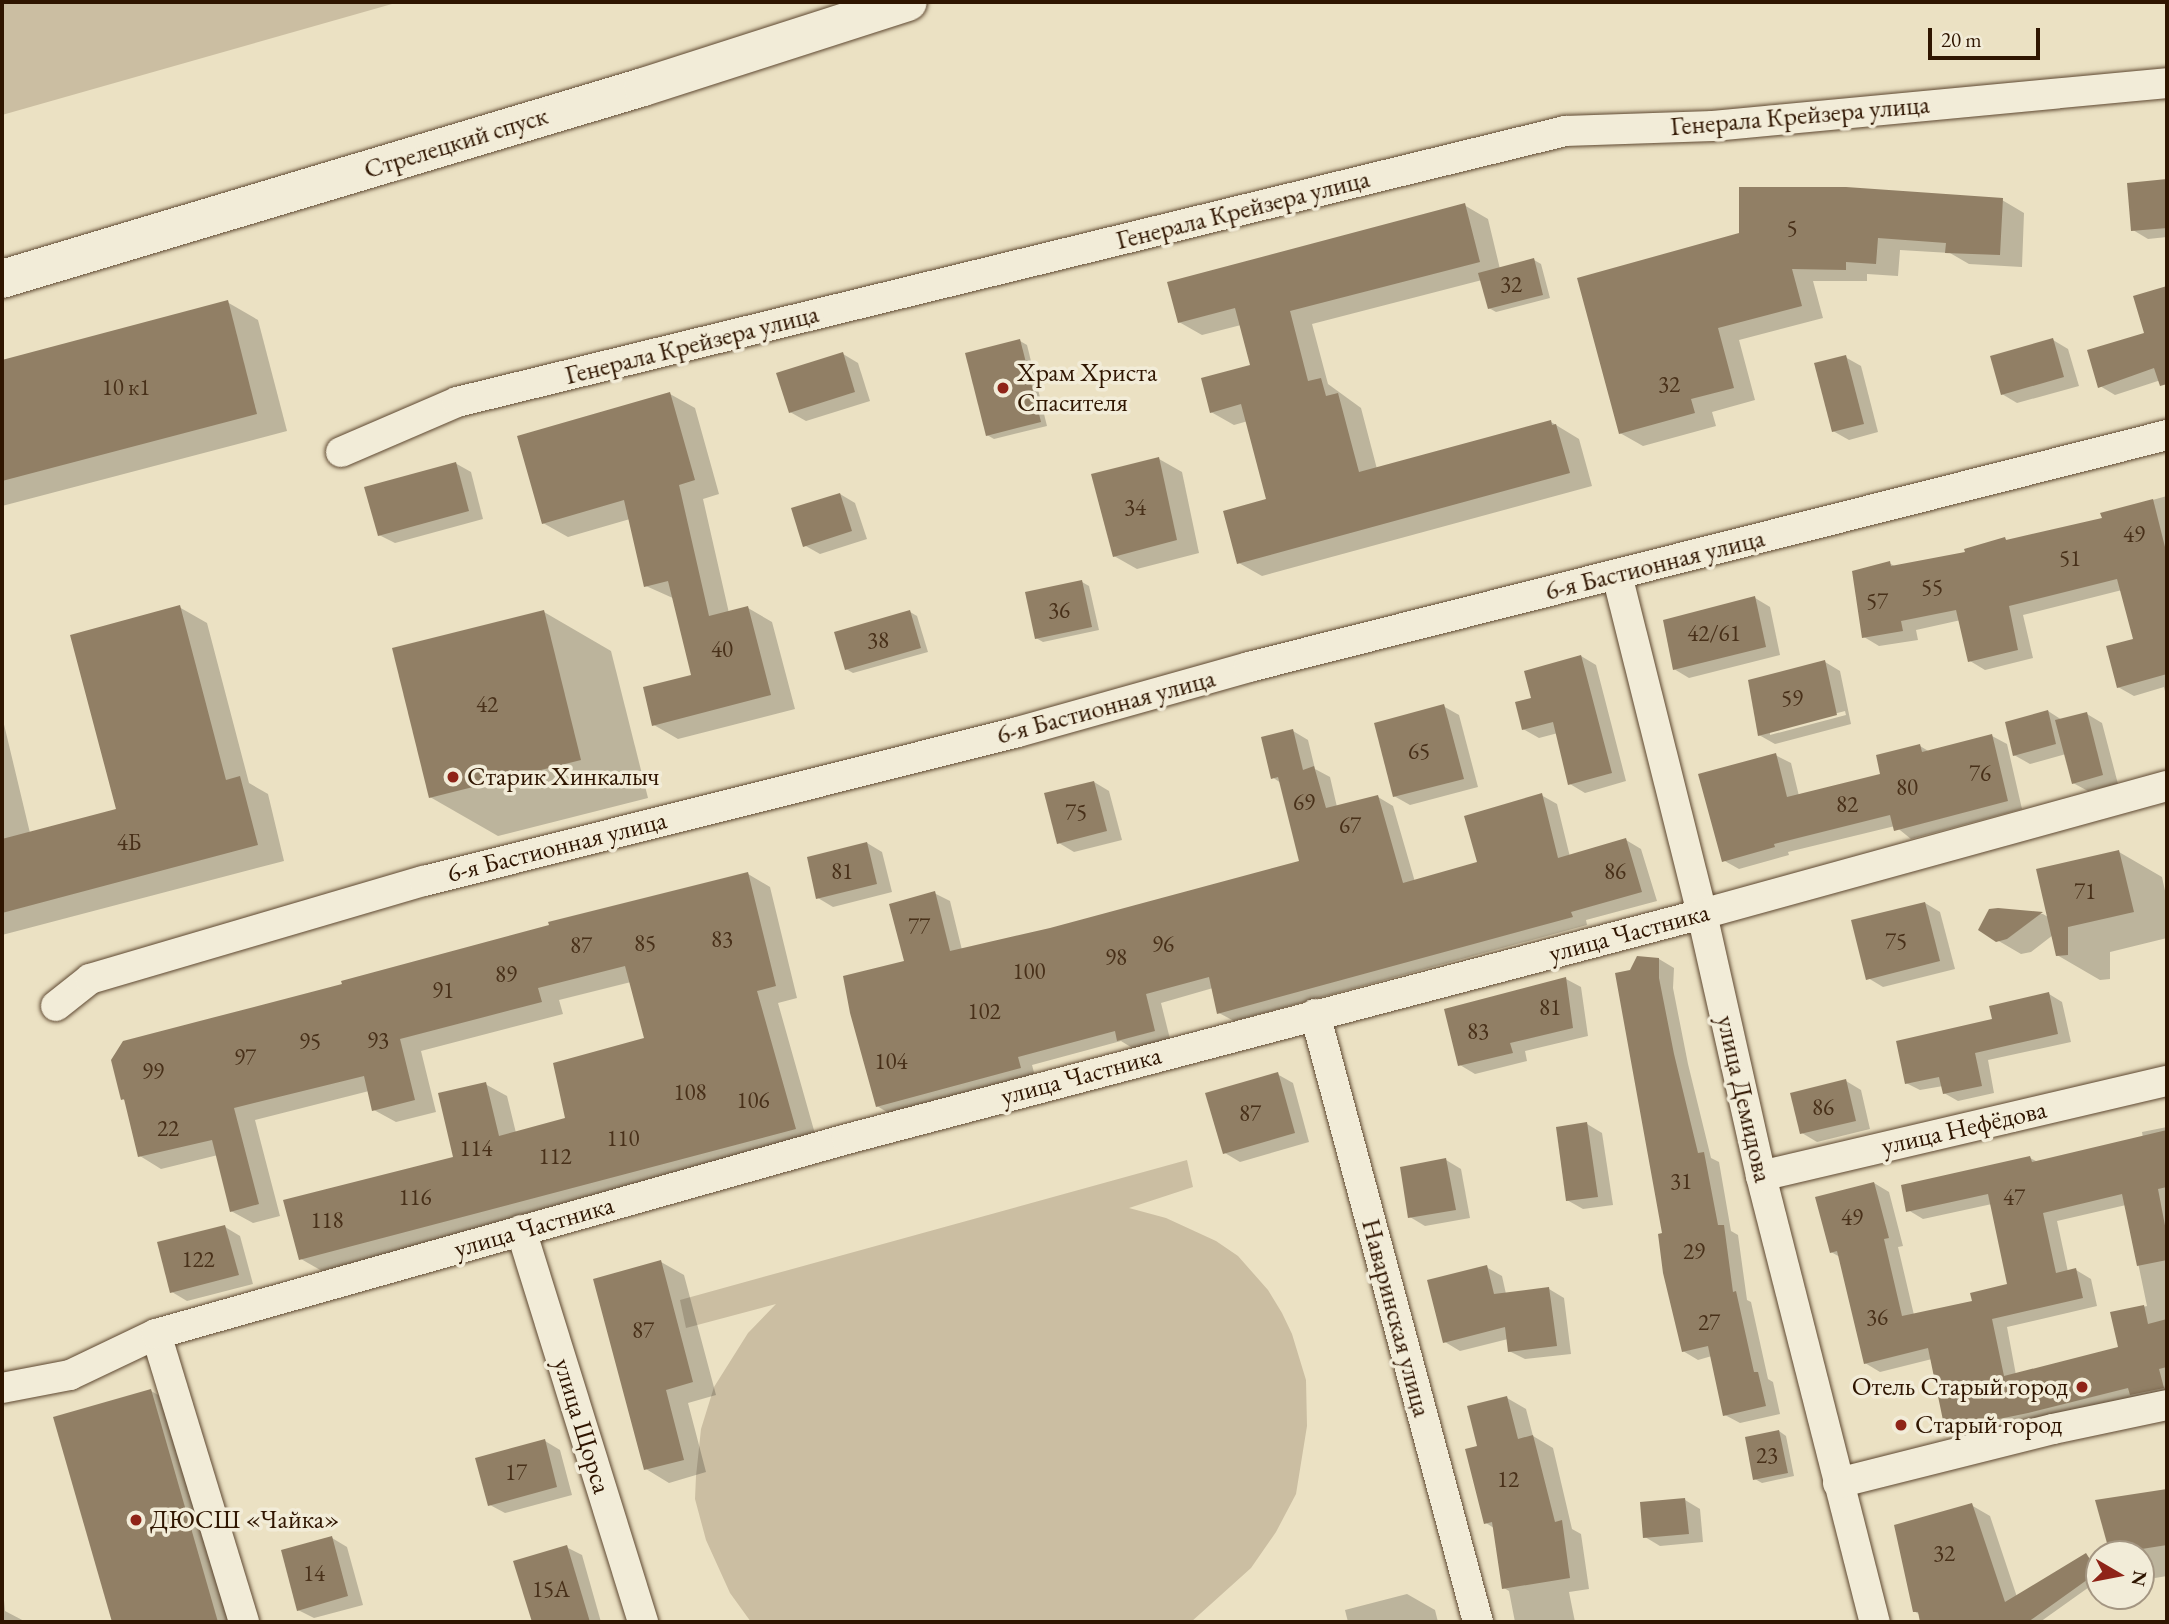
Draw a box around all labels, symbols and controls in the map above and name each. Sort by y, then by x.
scale bar [1931,14,2043,58]
text: 20 m [1941,26,1982,53]
street label: Генерала Крейзера улица [1669,89,1931,143]
street label: Стрелецкий спуск [360,100,552,186]
street label: Генерала Крейзера улица [1113,163,1373,257]
house number: 5 [1786,214,1798,242]
house number: 32 [1500,270,1522,298]
street label: Генерала Крейзера улица [562,298,822,392]
place label: Храм Христа Спасителя [1017,357,1157,418]
house number: 32 [1658,370,1680,398]
house number: 10 к1 [102,373,150,401]
marker: Храм Христа Спасителя [995,380,1011,396]
house number: 34 [1124,493,1146,521]
house number: 49 [2123,520,2145,548]
street label: 6-я Бастионная улица [1542,523,1768,607]
house number: 51 [2059,544,2081,572]
house number: 55 [1921,573,1943,601]
house number: 57 [1866,587,1888,615]
house number: 36 [1048,596,1070,624]
house number: 42/61 [1687,619,1741,647]
house number: 38 [867,626,889,654]
house number: 40 [711,635,733,663]
street label: 6-я Бастионная улица [993,663,1219,751]
house number: 59 [1781,684,1803,712]
house number: 42 [476,690,498,718]
house number: 65 [1408,737,1430,765]
house number: 76 [1969,759,1991,787]
place label: Старик Хинкалыч [467,761,659,793]
marker: Старик Хинкалыч [445,769,461,785]
house number: 80 [1896,773,1918,801]
house number: 69 [1293,788,1315,816]
house number: 82 [1836,790,1858,818]
house number: 75 [1065,798,1087,826]
street label: 6-я Бастионная улица [444,805,670,889]
house number: 67 [1339,811,1361,839]
house number: 4Б [117,828,141,856]
house number: 81 [831,857,853,885]
house number: 86 [1604,857,1626,885]
house number: 71 [2074,877,2096,905]
street label: улица Частника [1545,897,1713,969]
house number: 77 [908,912,930,940]
house number: 83 [711,925,733,953]
house number: 75 [1885,927,1907,955]
house number: 85 [634,929,656,957]
house number: 96 [1152,930,1174,958]
house number: 87 [570,931,592,959]
house number: 98 [1105,943,1127,971]
house number: 100 [1012,957,1046,985]
house number: 89 [495,960,517,988]
house number: 91 [432,976,454,1004]
house number: 81 [1539,993,1561,1021]
house number: 102 [967,997,1001,1025]
street label: улица Демидова [1710,1012,1778,1186]
house number: 83 [1467,1017,1489,1045]
house number: 93 [367,1026,389,1054]
house number: 95 [299,1027,321,1055]
street label: улица Частника [997,1040,1165,1112]
house number: 97 [234,1043,256,1071]
house number: 104 [874,1047,908,1075]
house number: 99 [142,1057,164,1085]
house number: 108 [673,1078,707,1106]
house number: 106 [736,1086,770,1114]
house number: 86 [1812,1093,1834,1121]
street label: улица Нефёдова [1878,1094,2050,1162]
house number: 87 [1239,1099,1261,1127]
house number: 22 [157,1114,179,1142]
house number: 110 [606,1124,640,1152]
house number: 114 [459,1134,493,1162]
house number: 112 [538,1142,572,1170]
house number: 31 [1670,1167,1692,1195]
house number: 116 [398,1183,432,1211]
house number: 47 [2003,1183,2025,1211]
street label: улица Частника [450,1189,618,1265]
house number: 49 [1841,1203,1863,1231]
house number: 118 [310,1206,344,1234]
street label: Наваринская улица [1355,1216,1437,1420]
house number: 29 [1683,1237,1705,1265]
house number: 122 [181,1245,215,1273]
house number: 36 [1866,1303,1888,1331]
house number: 27 [1698,1308,1720,1336]
house number: 87 [632,1316,654,1344]
street label: улица Щорса [547,1355,617,1497]
place label: Отель Старый город [1852,1371,2068,1403]
marker: Отель Старый город [2074,1379,2090,1395]
place label: Старый город [1915,1409,2062,1441]
marker: Старый город [1893,1417,1909,1433]
house number: 23 [1756,1441,1778,1469]
house number: 17 [505,1458,527,1486]
house number: 12 [1497,1465,1519,1493]
place label: ДЮСШ «Чайка» [150,1504,340,1536]
marker: ДЮСШ «Чайка» [128,1512,144,1528]
house number: 32 [1933,1539,1955,1567]
north arrow [2085,1540,2155,1610]
house number: 14 [303,1559,325,1587]
text: N [2126,1569,2153,1588]
house number: 15А [532,1575,570,1603]

